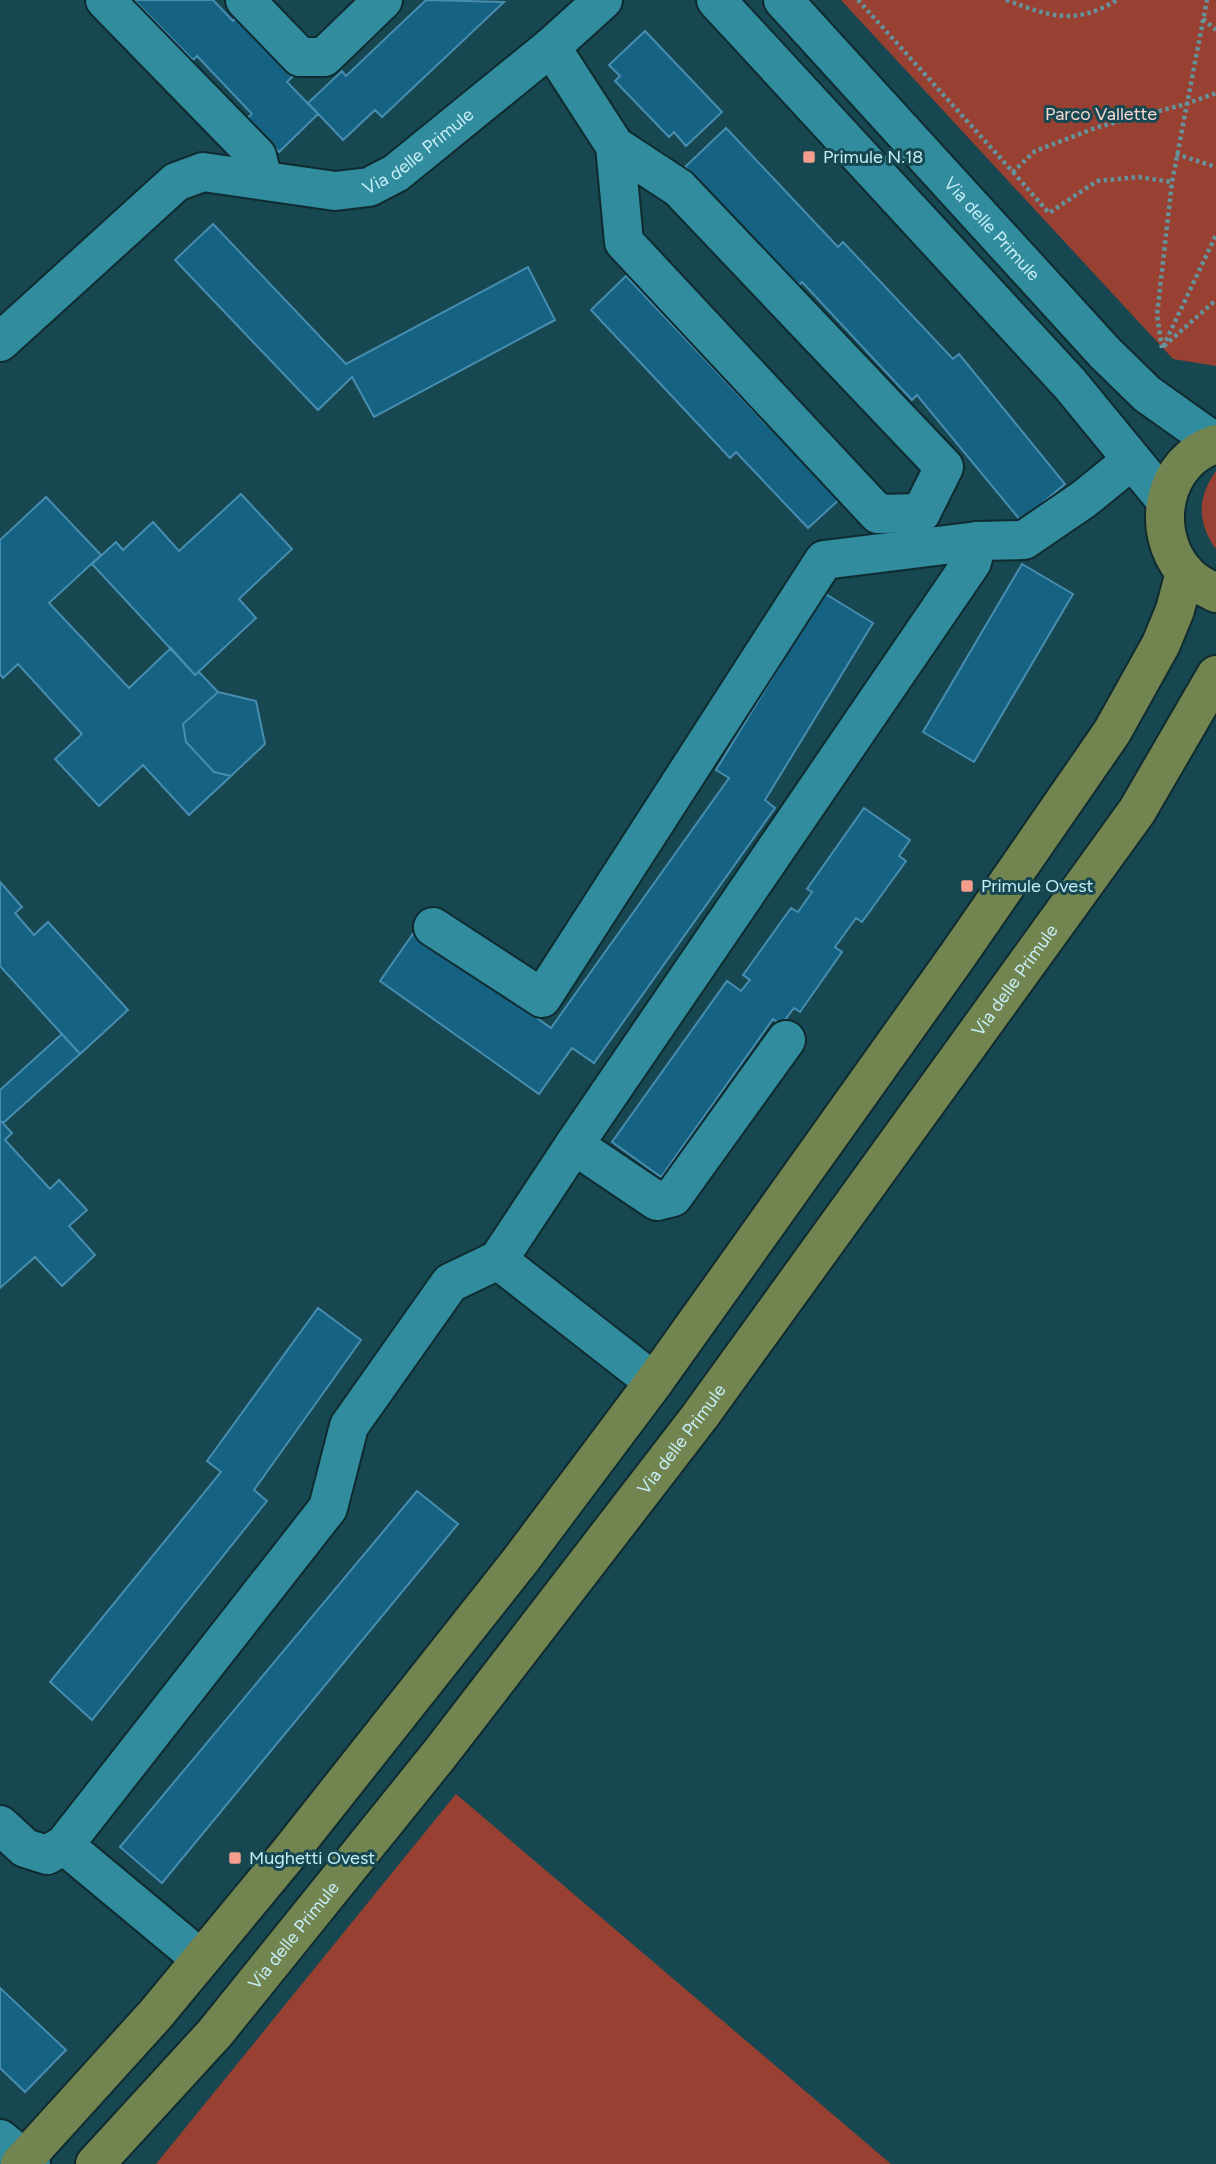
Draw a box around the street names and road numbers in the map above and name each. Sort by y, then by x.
street label: Via delle Primule [359,103,478,199]
street label: Via delle Primule [939,173,1045,286]
street label: Via delle Primule [967,920,1063,1041]
street label: Via delle Primule [633,1380,731,1499]
street label: Via delle Primule [243,1877,344,1994]

